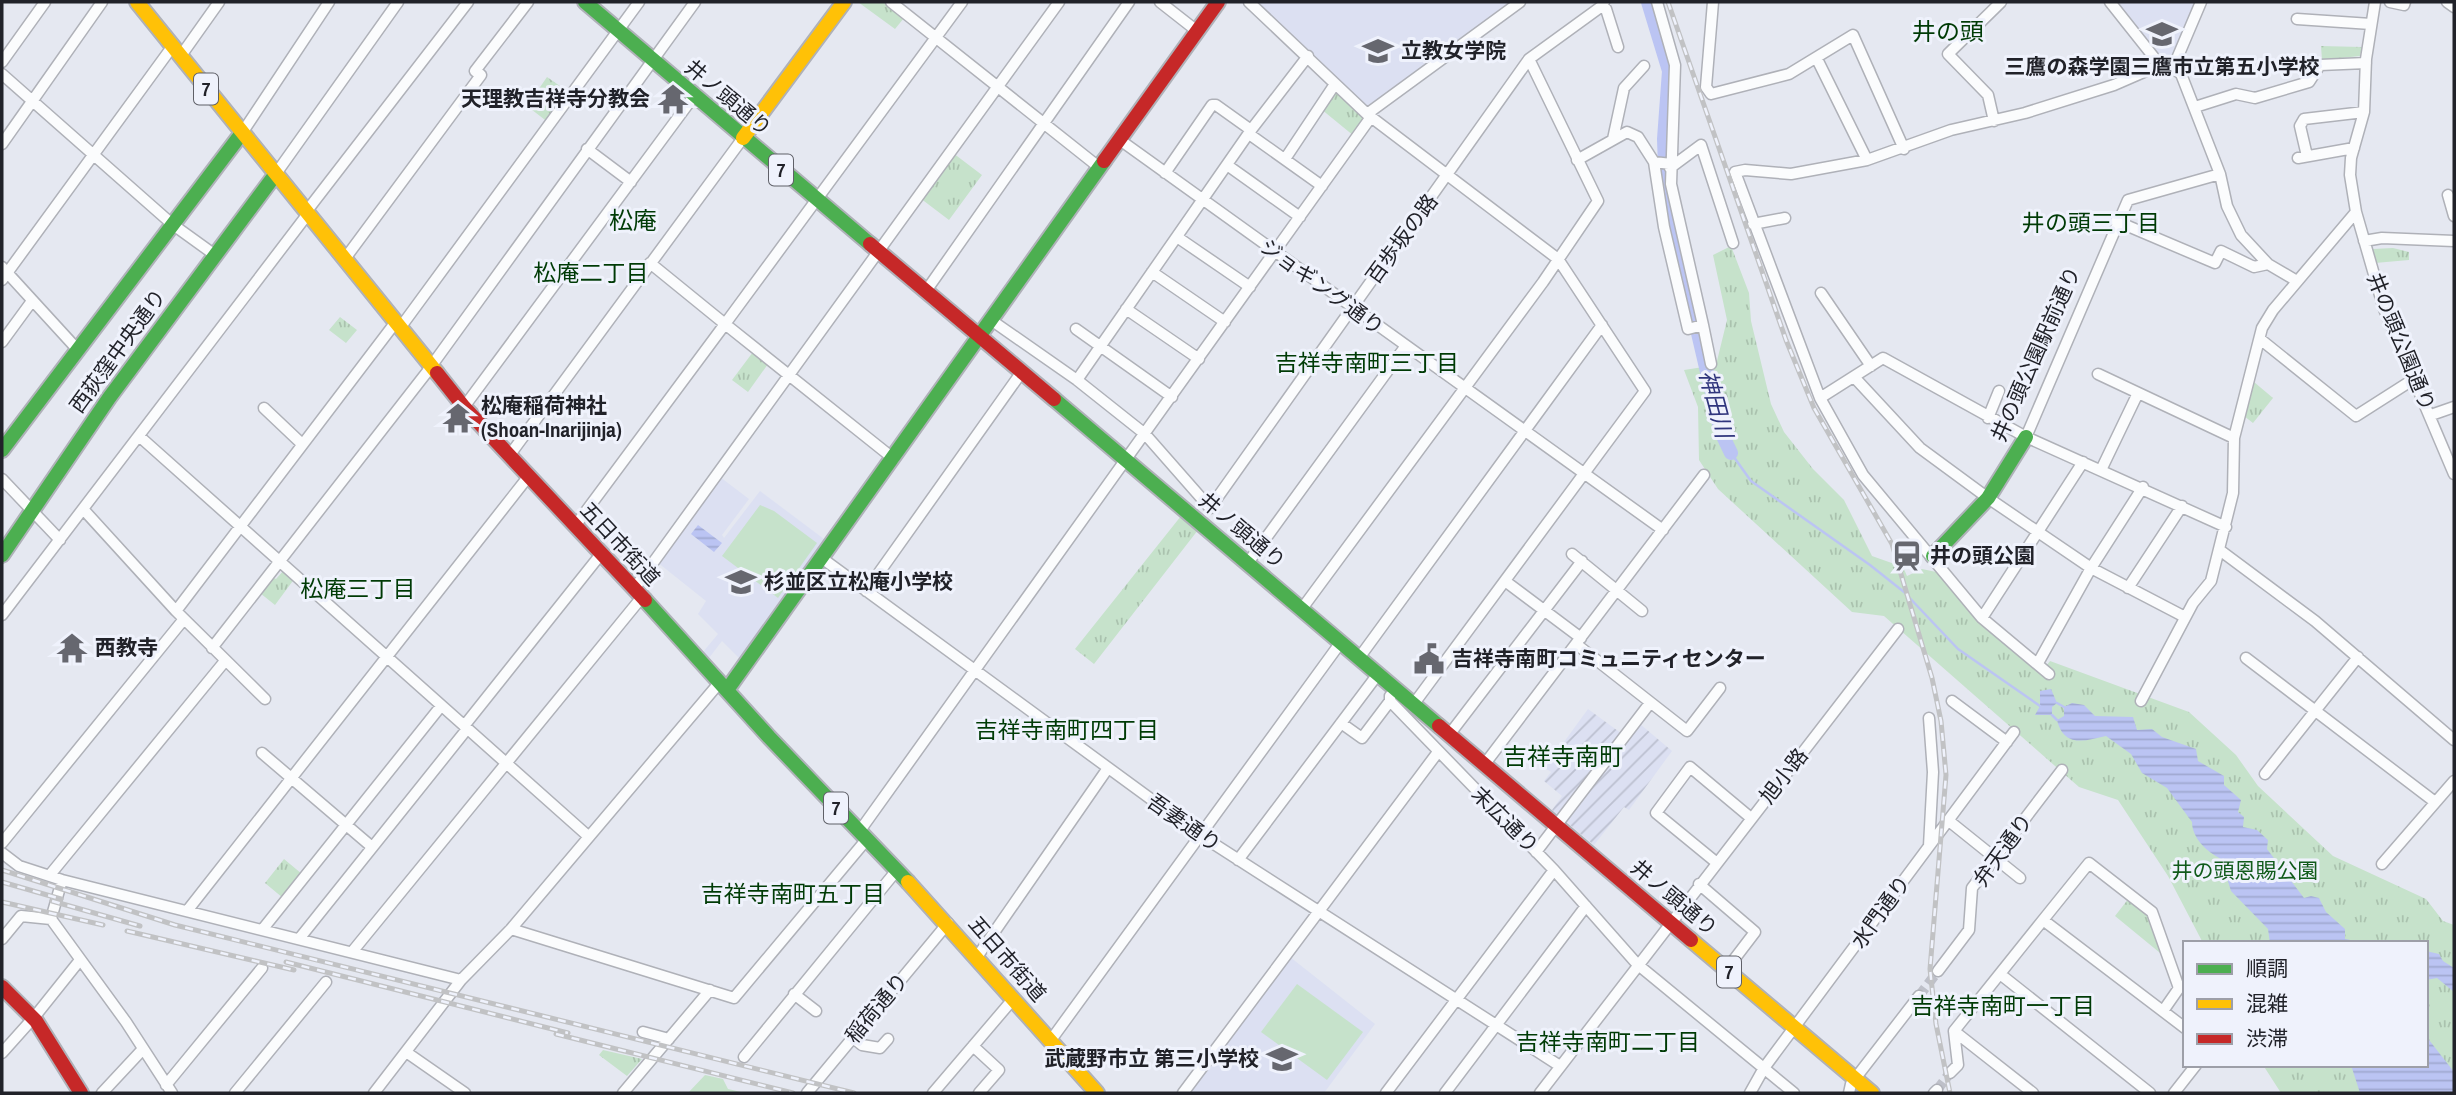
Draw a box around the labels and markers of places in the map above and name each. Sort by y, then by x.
school or university icon: 三鷹の森学園三鷹市立第五小学校 [2145,17,2179,51]
school or university icon: 立教女学院 [1361,34,1395,68]
place label: 立教女学院 [1401,36,1506,65]
place label: 三鷹の森学園三鷹市立第五小学校 [2005,52,2320,81]
temple icon: 天理教吉祥寺分教会 [656,82,690,116]
place label: 天理教吉祥寺分教会 [461,84,650,113]
place label: 松庵稲荷神社 (Shoan-Inarijinja) [481,391,622,444]
temple icon: 松庵稲荷神社 (Shoan-Inarijinja) [441,401,475,435]
station icon: 井の頭公園 [1890,539,1924,573]
place label: 井の頭公園 [1930,541,2035,570]
school or university icon: 杉並区立松庵小学校 [724,565,758,599]
place label: 杉並区立松庵小学校 [764,567,953,596]
temple icon: 西教寺 [55,631,89,665]
place label: 西教寺 [95,633,158,662]
public building icon: 吉祥寺南町コミュニティセンター [1412,642,1446,676]
place label: 吉祥寺南町コミュニティセンター [1452,644,1766,673]
school or university icon: 武蔵野市立 第三小学校 [1265,1042,1299,1076]
place label: 武蔵野市立 第三小学校 [1044,1044,1259,1073]

